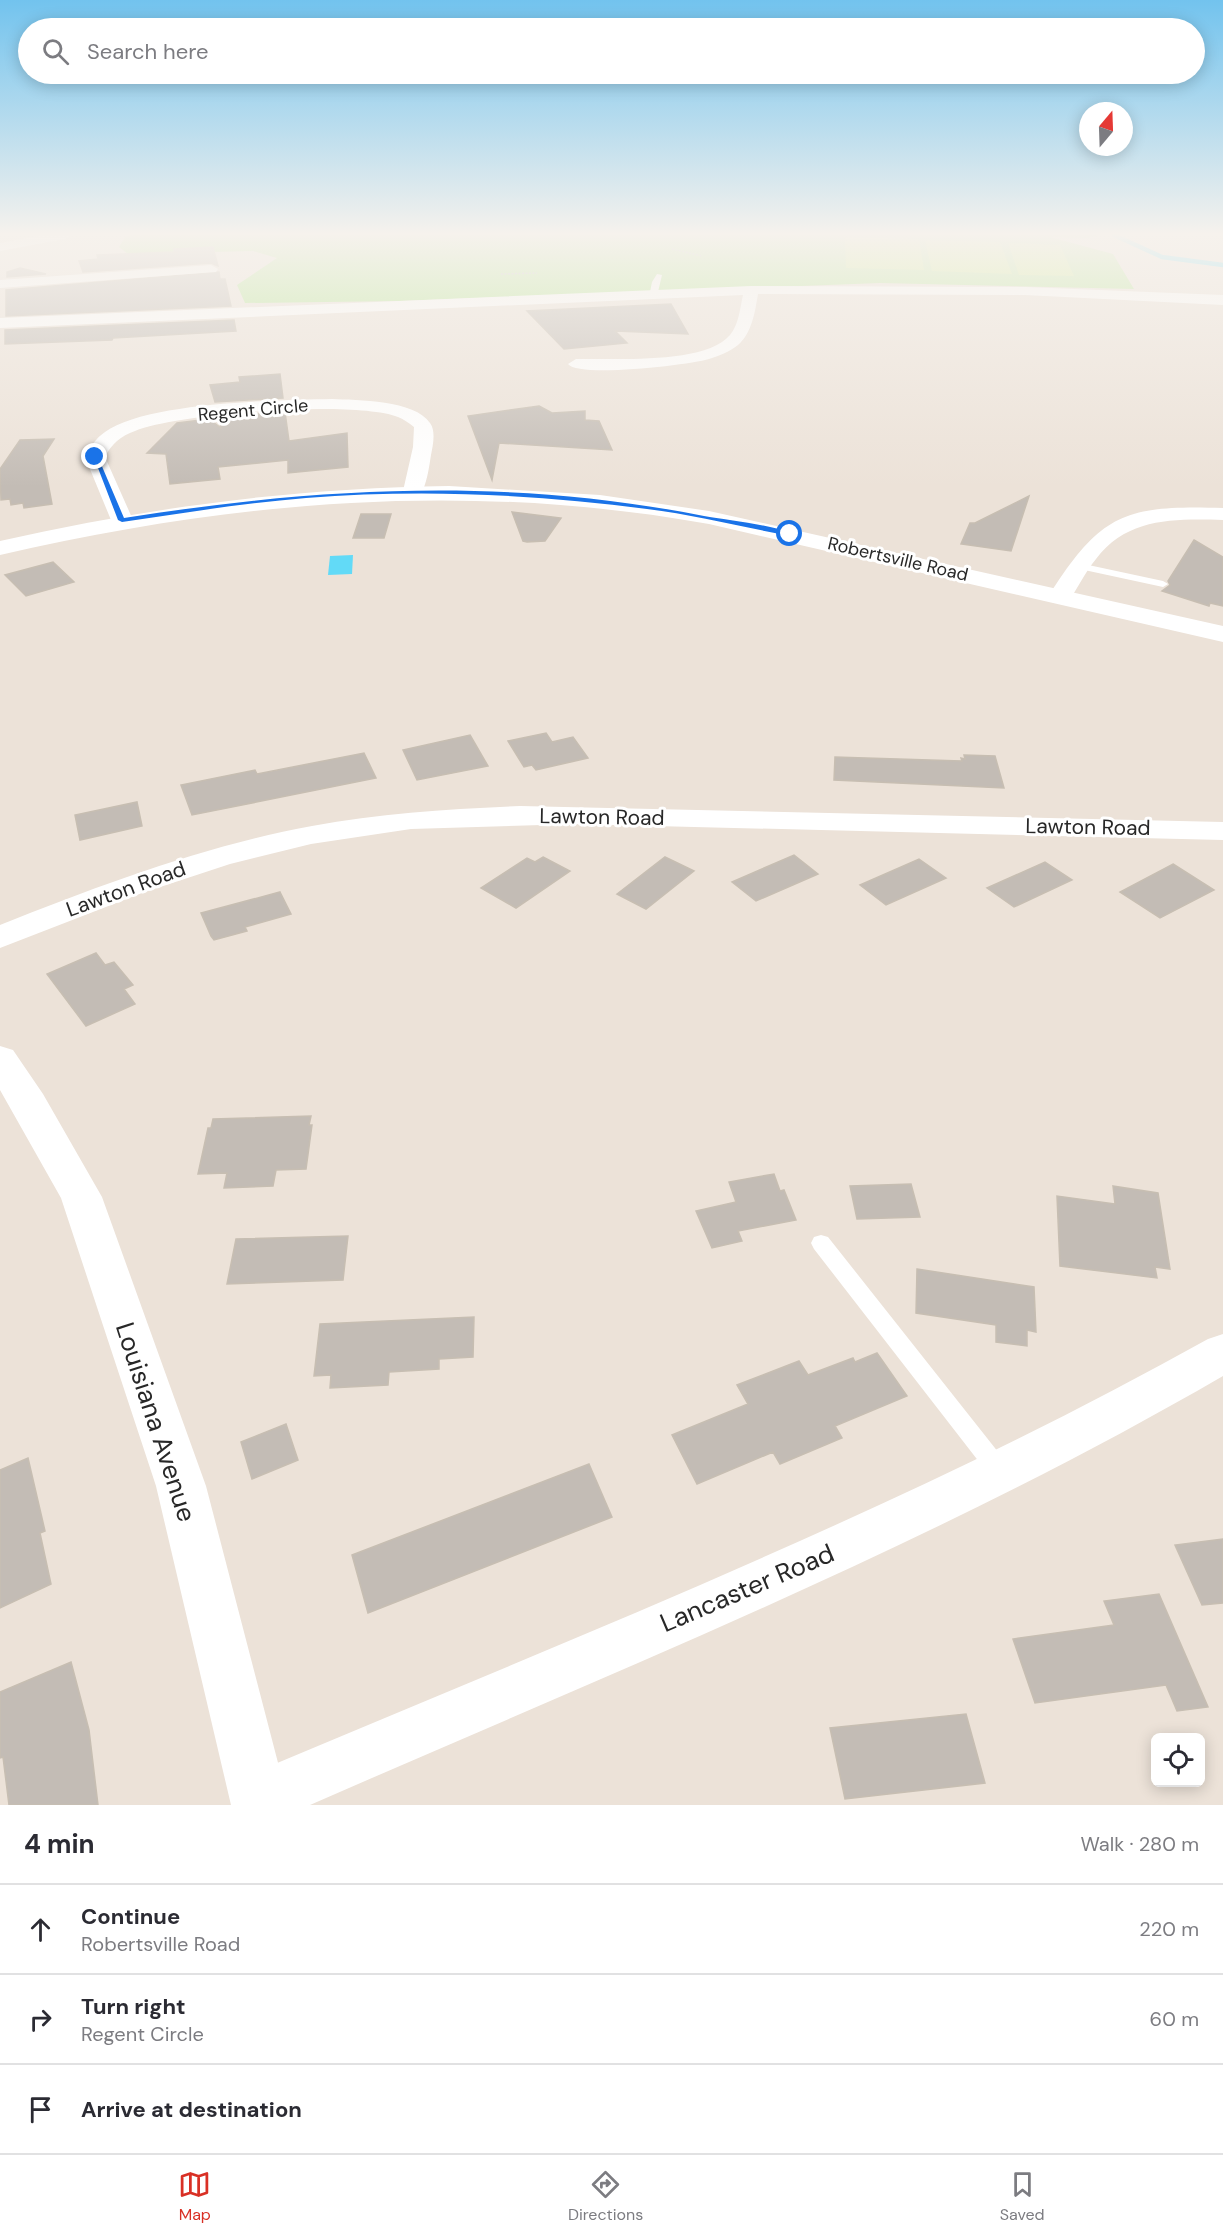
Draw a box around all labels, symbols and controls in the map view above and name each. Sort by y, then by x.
search box [18,18,1205,84]
icon: search [39,35,72,68]
text: Search here [87,37,208,66]
north arrow [1079,102,1133,156]
street label: Regent Circle [197,393,309,427]
route end [81,443,107,469]
route start [776,520,802,546]
street label: Robertsville Road [825,531,971,587]
street label: Lawton Road [539,802,665,832]
street label: Lawton Road [1025,812,1151,842]
street label: Lawton Road [62,854,190,924]
street label: Louisiana Avenue [108,1318,204,1526]
street label: Lancaster Road [655,1536,839,1640]
map controls [1151,1733,1205,1787]
button: locate [1151,1733,1205,1787]
text: 4 min [24,1827,95,1861]
text: Walk · 280 m [1080,1831,1199,1857]
text: Continue [81,1902,180,1931]
icon: ahead [24,1913,57,1946]
text: 220 m [1139,1916,1199,1942]
text: Robertsville Road [81,1931,240,1957]
text: Turn right [81,1992,186,2021]
icon: right [24,2003,57,2036]
text: 60 m [1150,2006,1199,2032]
text: Regent Circle [81,2021,204,2047]
icon: arrive [24,2093,57,2126]
text: Arrive at destination [81,2095,302,2124]
tab: Map [178,2168,211,2225]
tab: Directions [568,2168,643,2225]
tab: Saved [1000,2168,1045,2225]

